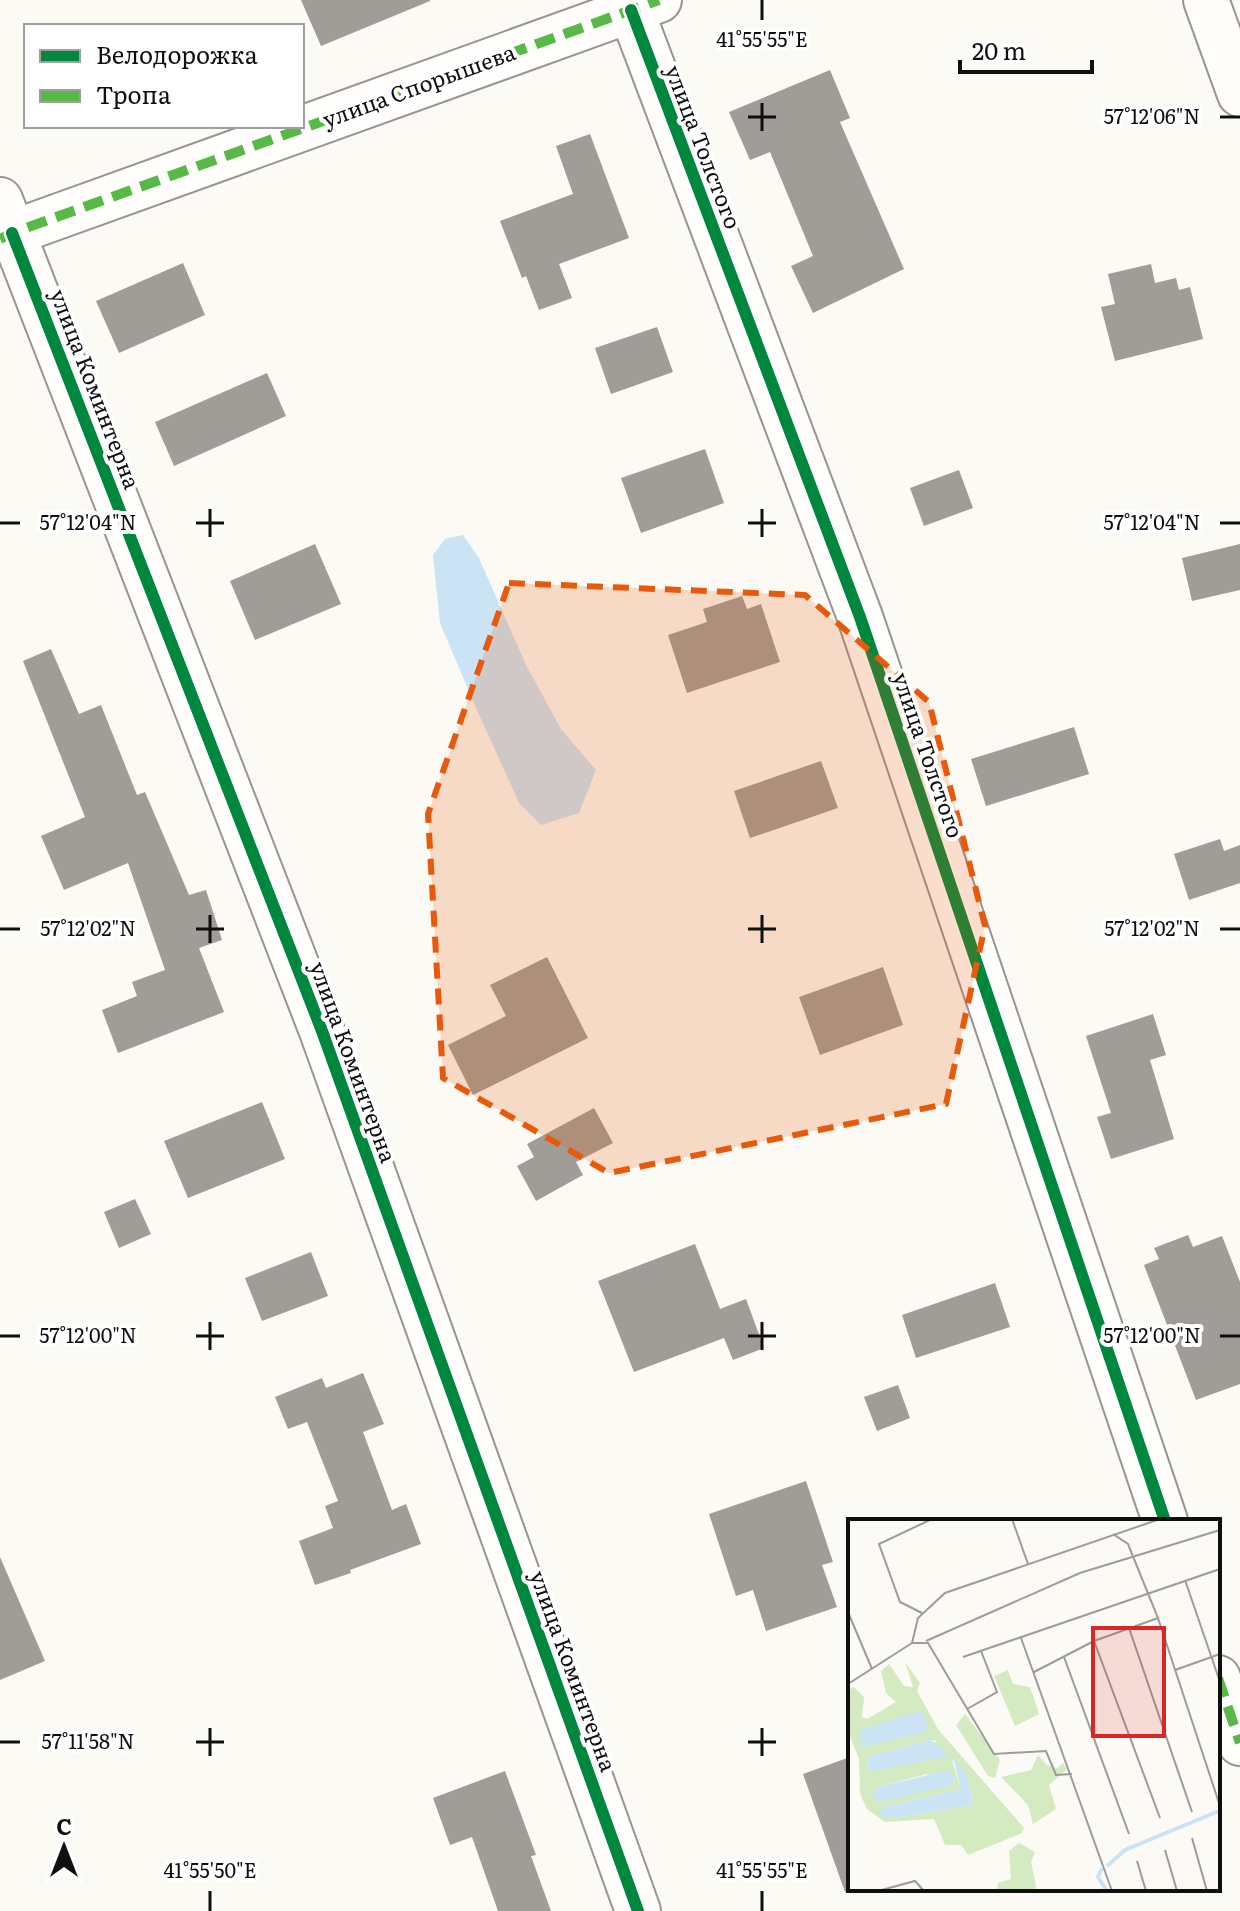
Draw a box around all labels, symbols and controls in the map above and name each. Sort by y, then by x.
text: 41°55'55"E [716,23,808,53]
legend [24,24,304,128]
scale bar [960,24,1092,74]
text: 20 m [972,32,1026,67]
street label: улица Спорышева [317,34,520,135]
text: Велодорожка [96,36,258,71]
street label: улица Толстого [658,60,751,233]
text: Тропа [96,76,171,111]
text: 57°12'06"N [1104,100,1200,130]
street label: улица Коминтерна [43,284,150,493]
text: 57°12'04"N [40,506,136,536]
text: 57°12'04"N [1104,506,1200,536]
street label: улица Толстого [886,667,973,842]
text: 57°12'02"N [40,912,136,942]
text: 57°12'02"N [1104,912,1200,942]
street label: улица Коминтерна [303,956,406,1167]
text: 57°12'00"N [39,1319,137,1349]
text: 57°12'00"N [1103,1319,1201,1349]
inset map [848,1519,1220,1891]
street label: улица Коминтерна [523,1565,626,1776]
text: 57°11'58"N [42,1725,134,1755]
north arrow [24,1807,104,1887]
text: С [56,1809,72,1842]
text: 41°55'50"E [164,1854,256,1884]
text: 41°55'55"E [716,1854,808,1884]

